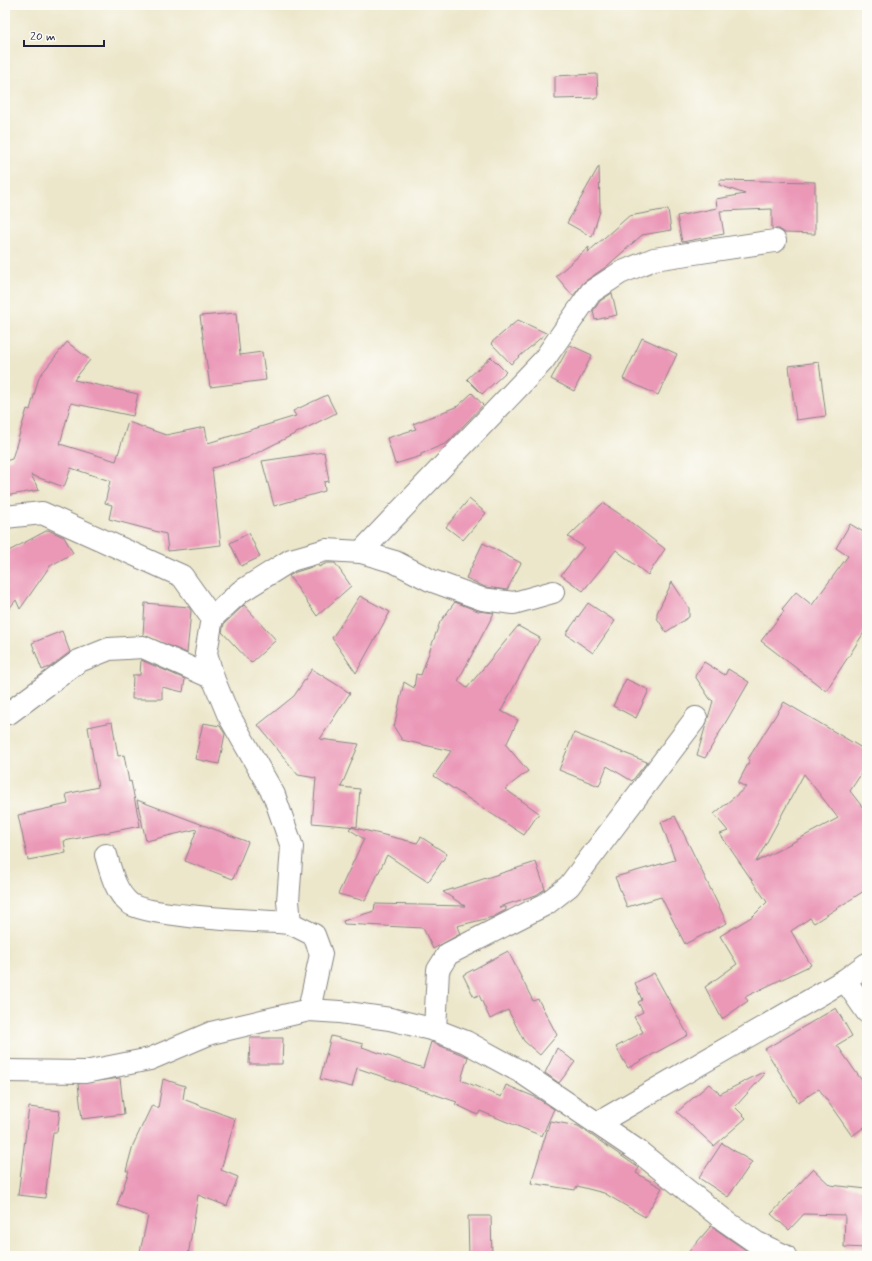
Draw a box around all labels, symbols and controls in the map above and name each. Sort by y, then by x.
scale bar [24,22,104,48]
text: 20 m [30,29,56,45]

